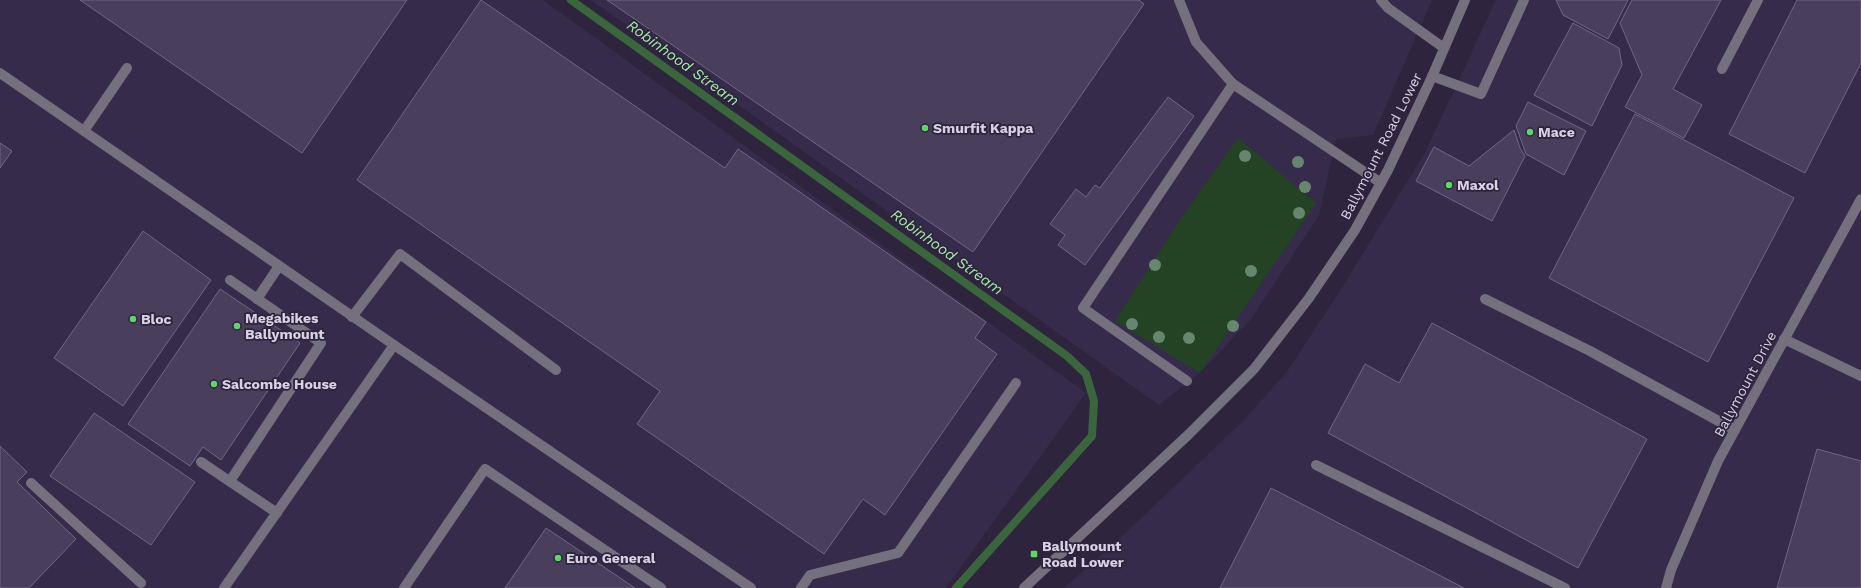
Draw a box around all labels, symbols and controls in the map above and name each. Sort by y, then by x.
water label: Robinhood Stream [623,16,743,110]
street label: Ballymount Road Lower [1337,70,1425,222]
place label: Smurfit Kappa [933,120,1034,136]
marker: Smurfit Kappa [920,123,930,133]
place label: Mace [1538,124,1575,140]
marker: Mace [1525,127,1535,137]
place label: Maxol [1457,177,1499,193]
marker: Maxol [1444,180,1454,190]
water label: Robinhood Stream [887,205,1007,299]
place label: Megabikes Ballymount [245,310,324,342]
place label: Bloc [141,311,172,327]
marker: Bloc [128,314,138,324]
marker: Megabikes Ballymount [232,321,242,331]
street label: Ballymount Drive [1710,329,1780,439]
place label: Salcombe House [222,376,337,392]
marker: Salcombe House [209,379,219,389]
place label: Ballymount Road Lower [1042,538,1124,570]
marker: Ballymount Road Lower [1029,549,1039,559]
place label: Euro General [566,550,656,566]
marker: Euro General [553,553,563,563]

